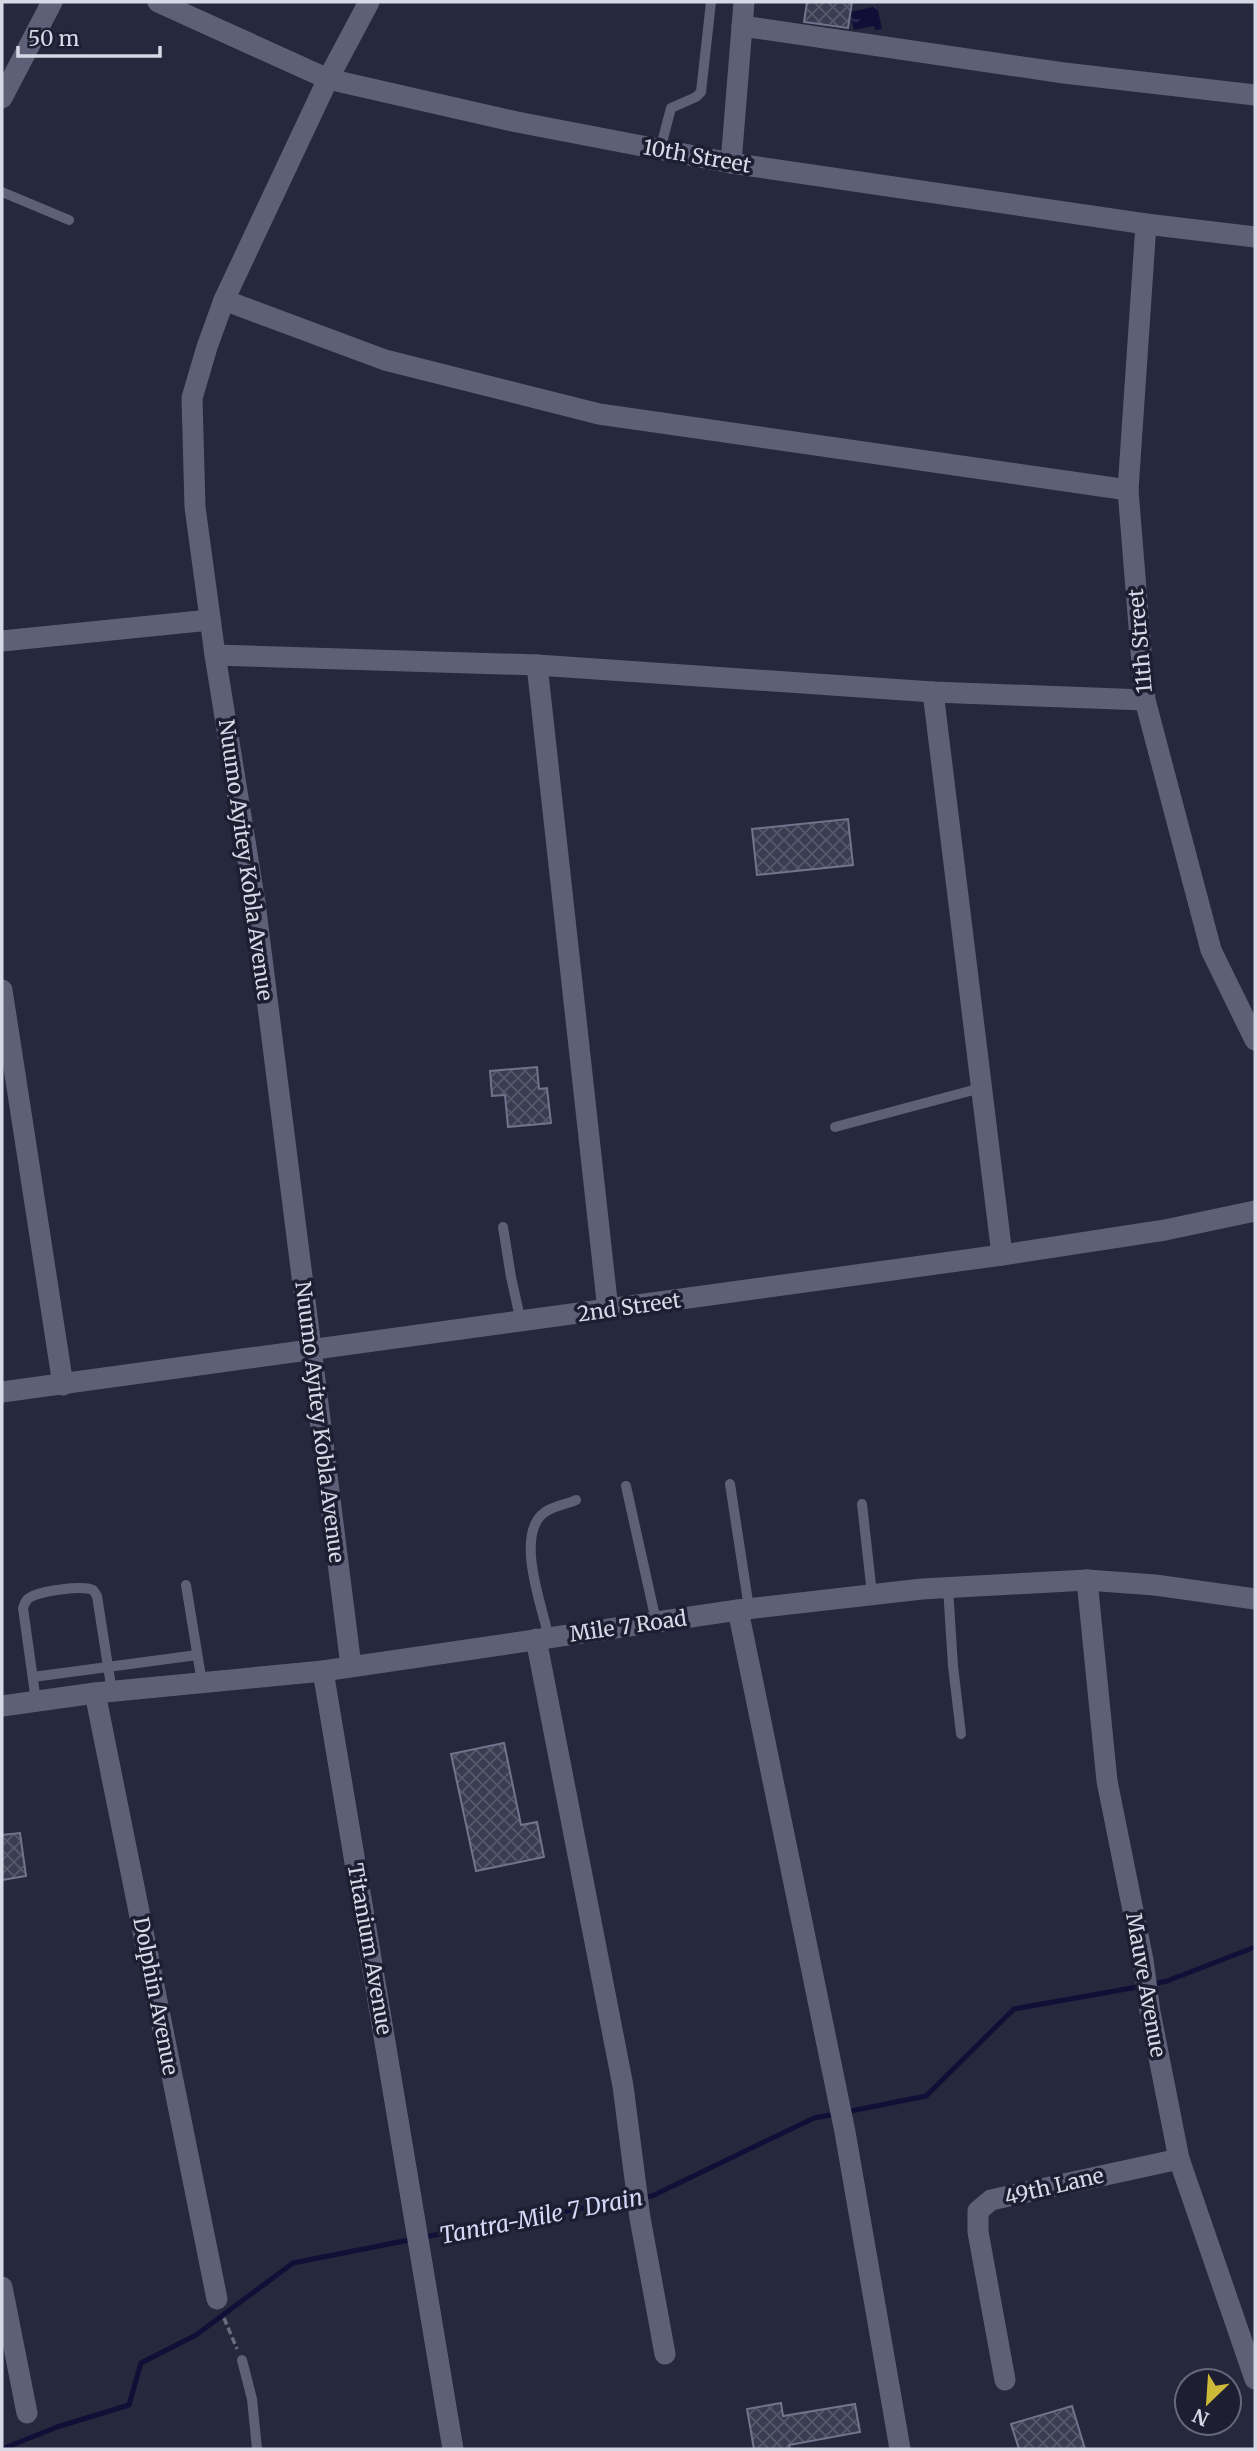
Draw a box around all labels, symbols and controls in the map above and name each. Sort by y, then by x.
scale bar [18,14,159,58]
text: 50 m [28,25,79,52]
street label: 10th Street [641,133,753,179]
street label: 11th Street [1122,588,1158,694]
street label: Nuumo Ayitey Kobla Avenue [213,718,279,1002]
street label: Nuumo Ayitey Kobla Avenue [289,1280,351,1564]
street label: 2nd Street [576,1286,682,1328]
street label: Mile 7 Road [568,1604,689,1648]
street label: Titanium Avenue [342,1861,398,2037]
street label: Mauve Avenue [1120,1911,1172,2059]
street label: Dolphin Avenue [127,1915,185,2077]
street label: 49th Lane [1002,2161,1106,2211]
water label: Tantra-Mile 7 Drain [437,2182,645,2250]
north arrow [1173,2367,1243,2437]
text: N [1189,2403,1213,2431]

